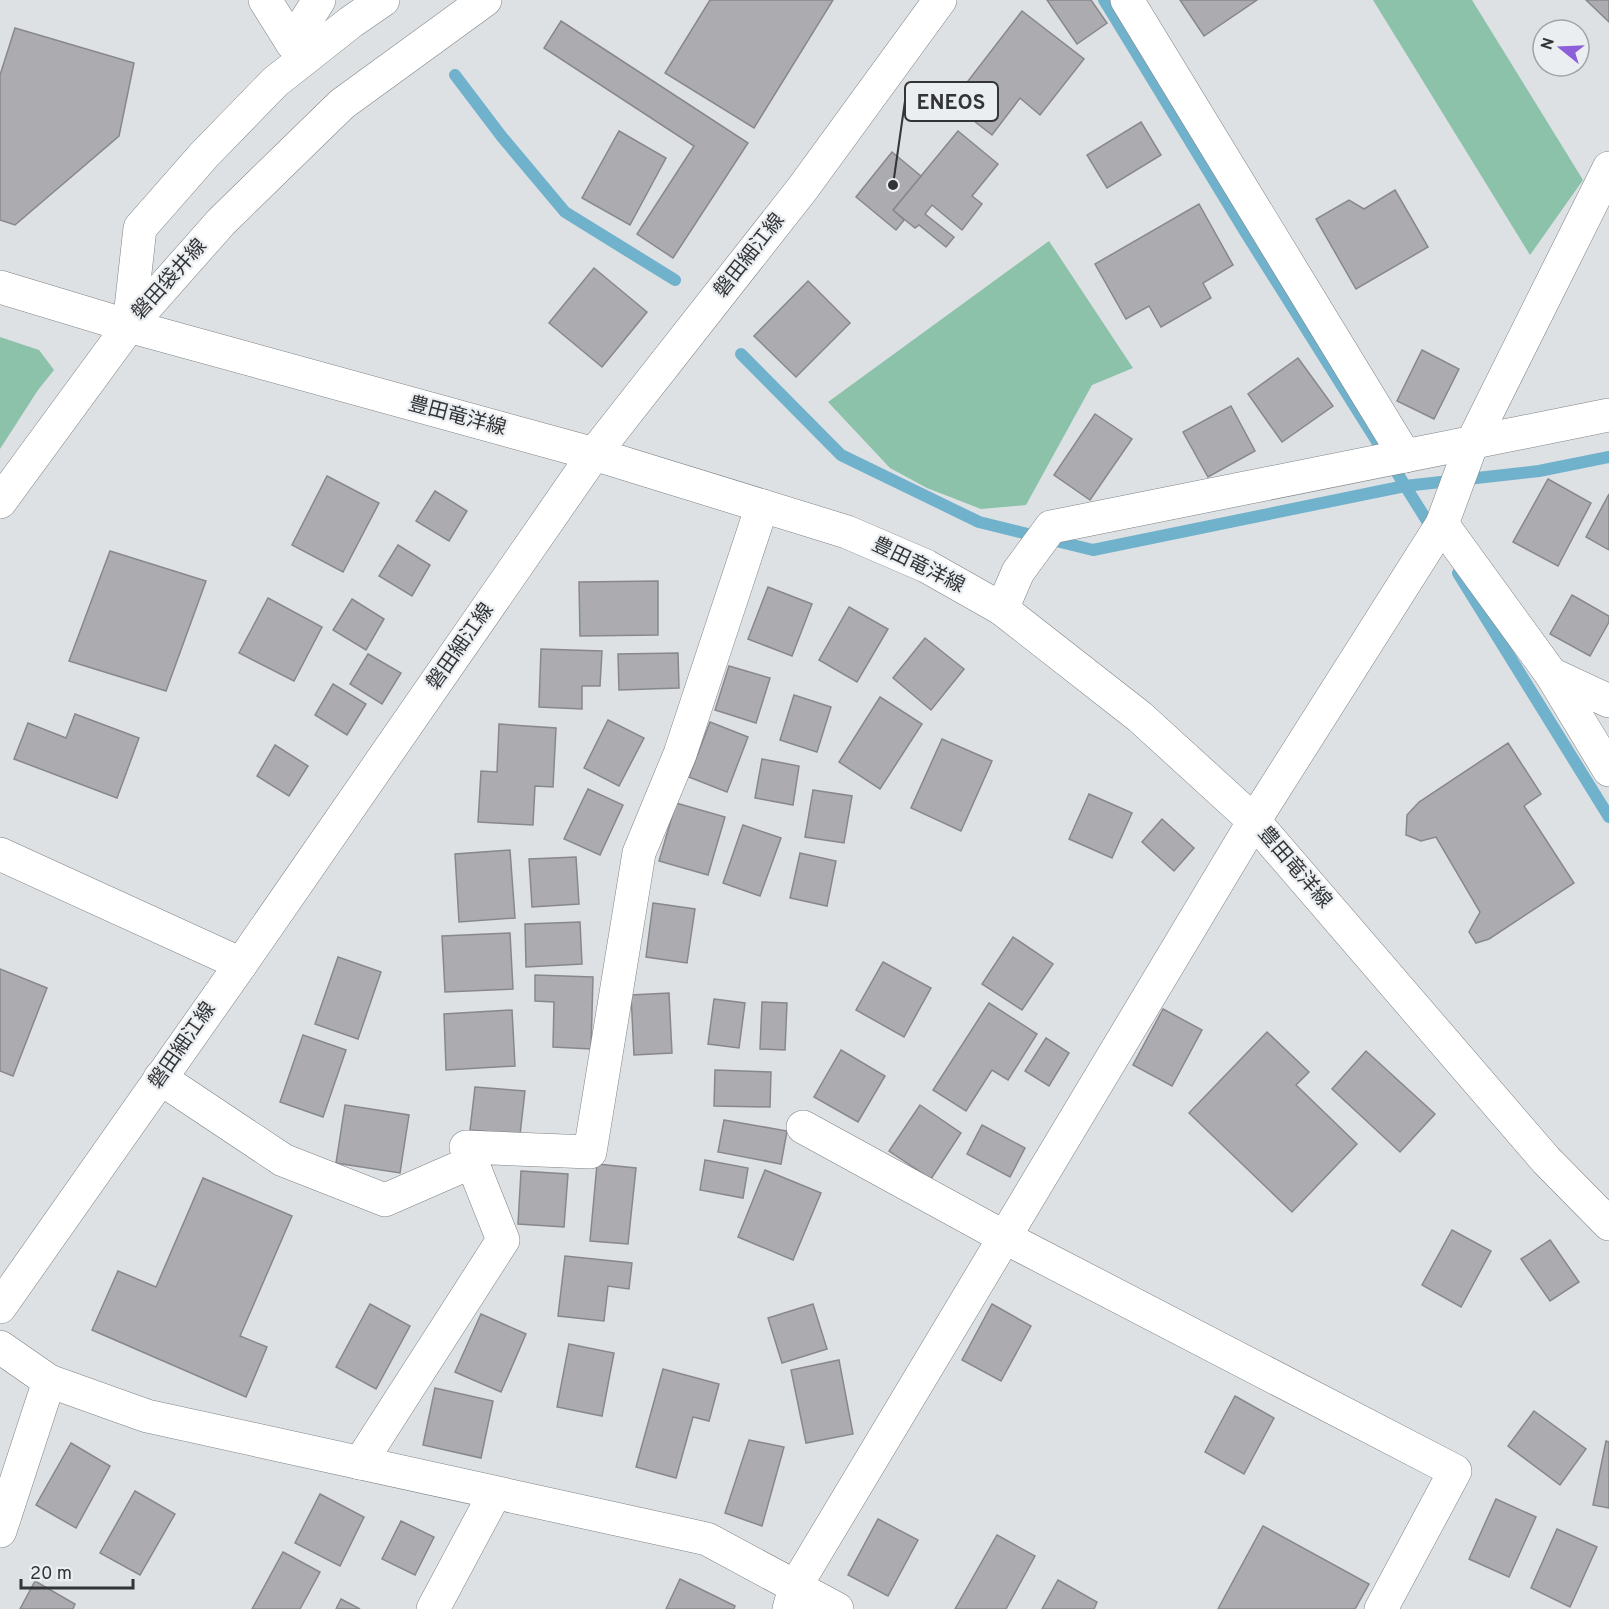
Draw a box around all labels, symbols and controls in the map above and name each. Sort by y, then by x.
north arrow [1531,18,1591,78]
text: N [1537,35,1560,53]
callout: ENEOS [905,82,998,121]
text: ENEOS [916,90,986,117]
street label: 磐田細江線 [709,209,791,303]
street label: 磐田袋井線 [127,234,213,326]
street label: 豊田竜洋線 [405,392,509,442]
street label: 豊田竜洋線 [867,532,969,600]
street label: 磐田細江線 [422,599,500,695]
street label: 豊田竜洋線 [1251,822,1337,914]
street label: 磐田細江線 [144,998,222,1094]
scale bar [21,1552,134,1590]
text: 20 m [30,1563,72,1586]

